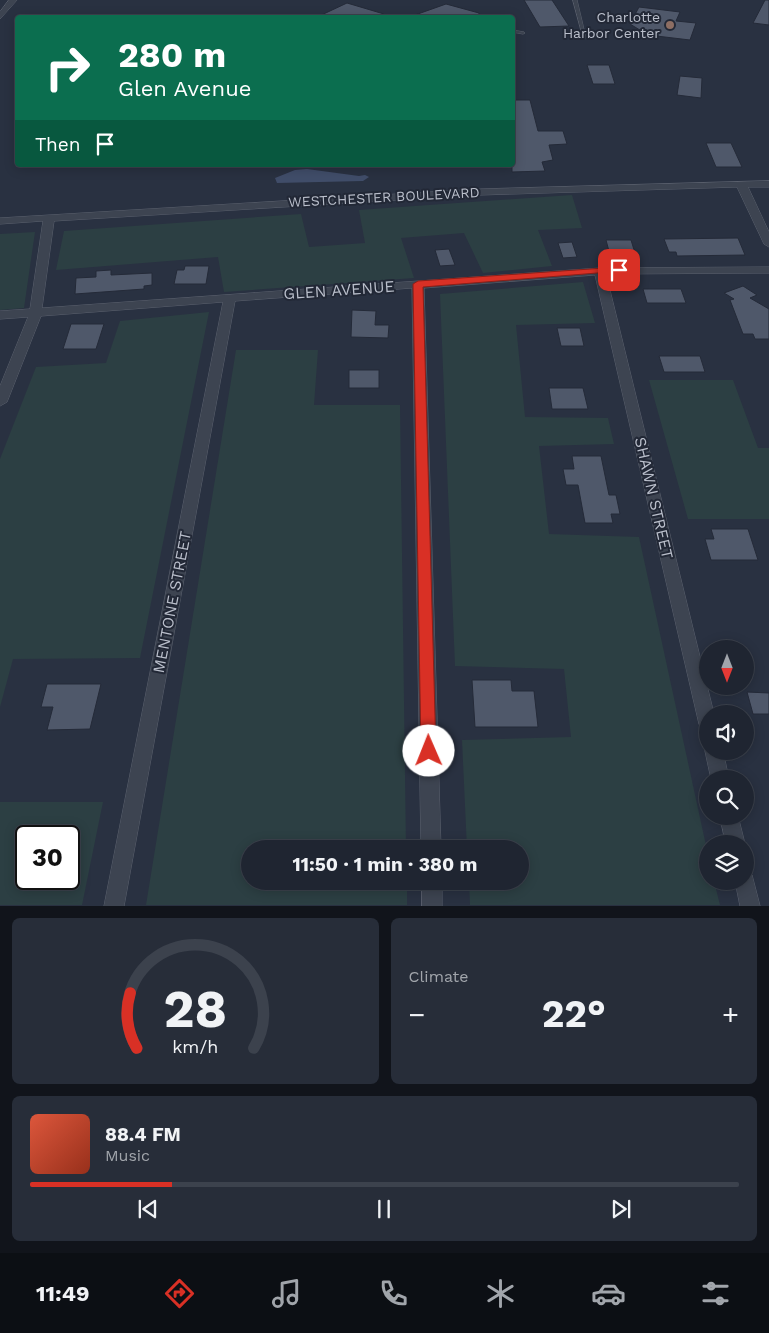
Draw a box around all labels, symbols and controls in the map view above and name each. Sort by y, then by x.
place label: Charlotte Harbor Center [563,9,660,41]
marker: Charlotte Harbor Center [664,19,676,31]
text: 280 m [118,34,226,76]
icon: right [35,35,100,100]
text: Glen Avenue [118,76,251,101]
icon: arrive [91,130,119,158]
text: Then [35,133,81,156]
street label: WESTCHESTER BOULEVARD [288,184,480,210]
pin [598,249,640,291]
icon: arrive [605,256,633,284]
street label: GLEN AVENUE [283,277,395,303]
street label: SHAWN STREET [631,435,677,561]
street label: MENTONE STREET [149,529,195,675]
north arrow [699,640,754,695]
map controls [699,640,754,890]
button: sound [699,705,754,760]
position arrow [402,724,454,776]
button: search [699,770,754,825]
speed limit sign: 30 [15,825,80,890]
button: layers [699,835,754,890]
text: 11:50 · 1 min · 380 m [293,853,477,876]
text: Climate [409,967,469,986]
text: 28 [163,979,227,1040]
text: 22° [542,992,606,1036]
text: − [409,998,425,1031]
text: + [722,998,739,1031]
text: km/h [172,1036,218,1057]
text: 88.4 FM [105,1123,181,1146]
text: Music [105,1146,150,1165]
icon: previous [134,1195,162,1223]
icon: pause [370,1195,398,1223]
icon: next [607,1195,635,1223]
icon: directions [162,1276,197,1311]
icon: music [269,1276,304,1311]
icon: phone [376,1276,411,1311]
icon: climate [483,1276,518,1311]
icon: car [591,1276,626,1311]
icon: filters [698,1276,733,1311]
text: 11:49 [36,1281,89,1306]

